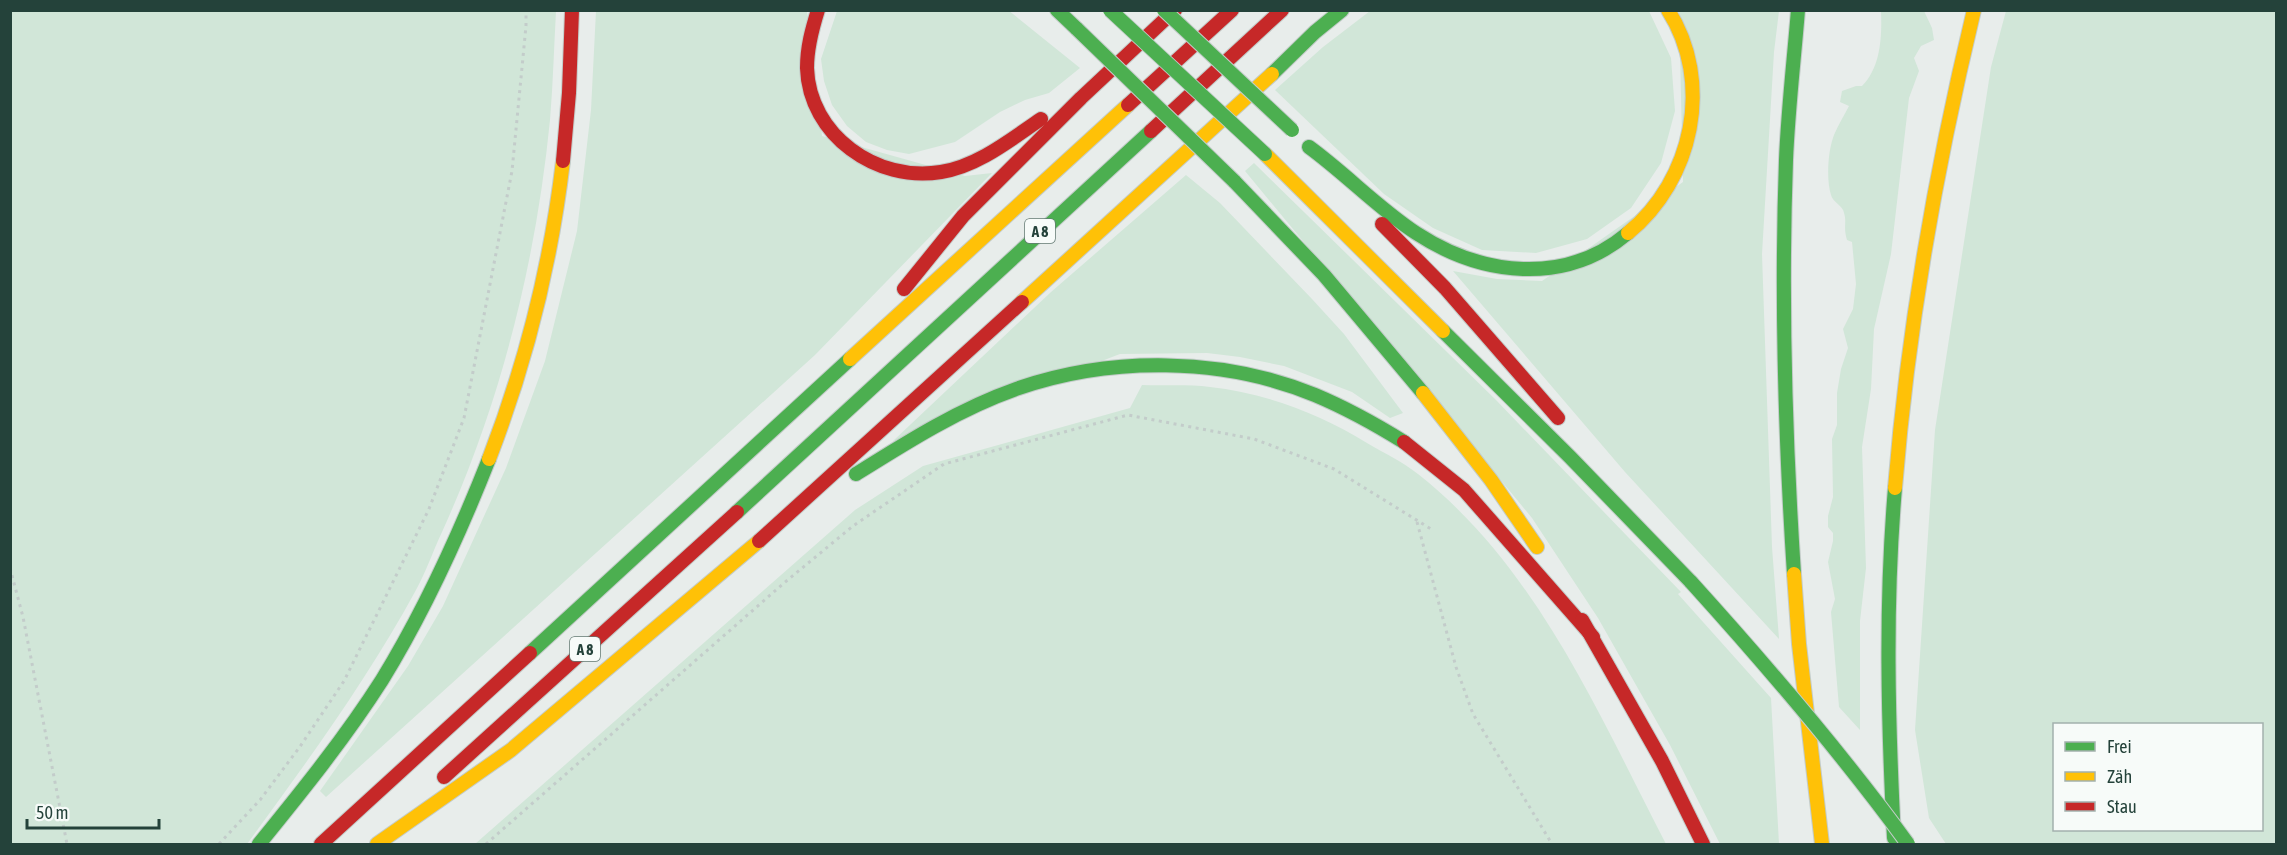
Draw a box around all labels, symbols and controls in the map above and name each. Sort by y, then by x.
road number: A 8 [1025,219,1055,243]
road number: A 8 [570,637,600,661]
legend [2053,723,2263,831]
text: Frei [2107,736,2132,757]
text: Zäh [2107,766,2132,787]
scale bar [27,792,159,830]
text: Stau [2107,796,2137,817]
text: 50 m [36,802,68,823]

